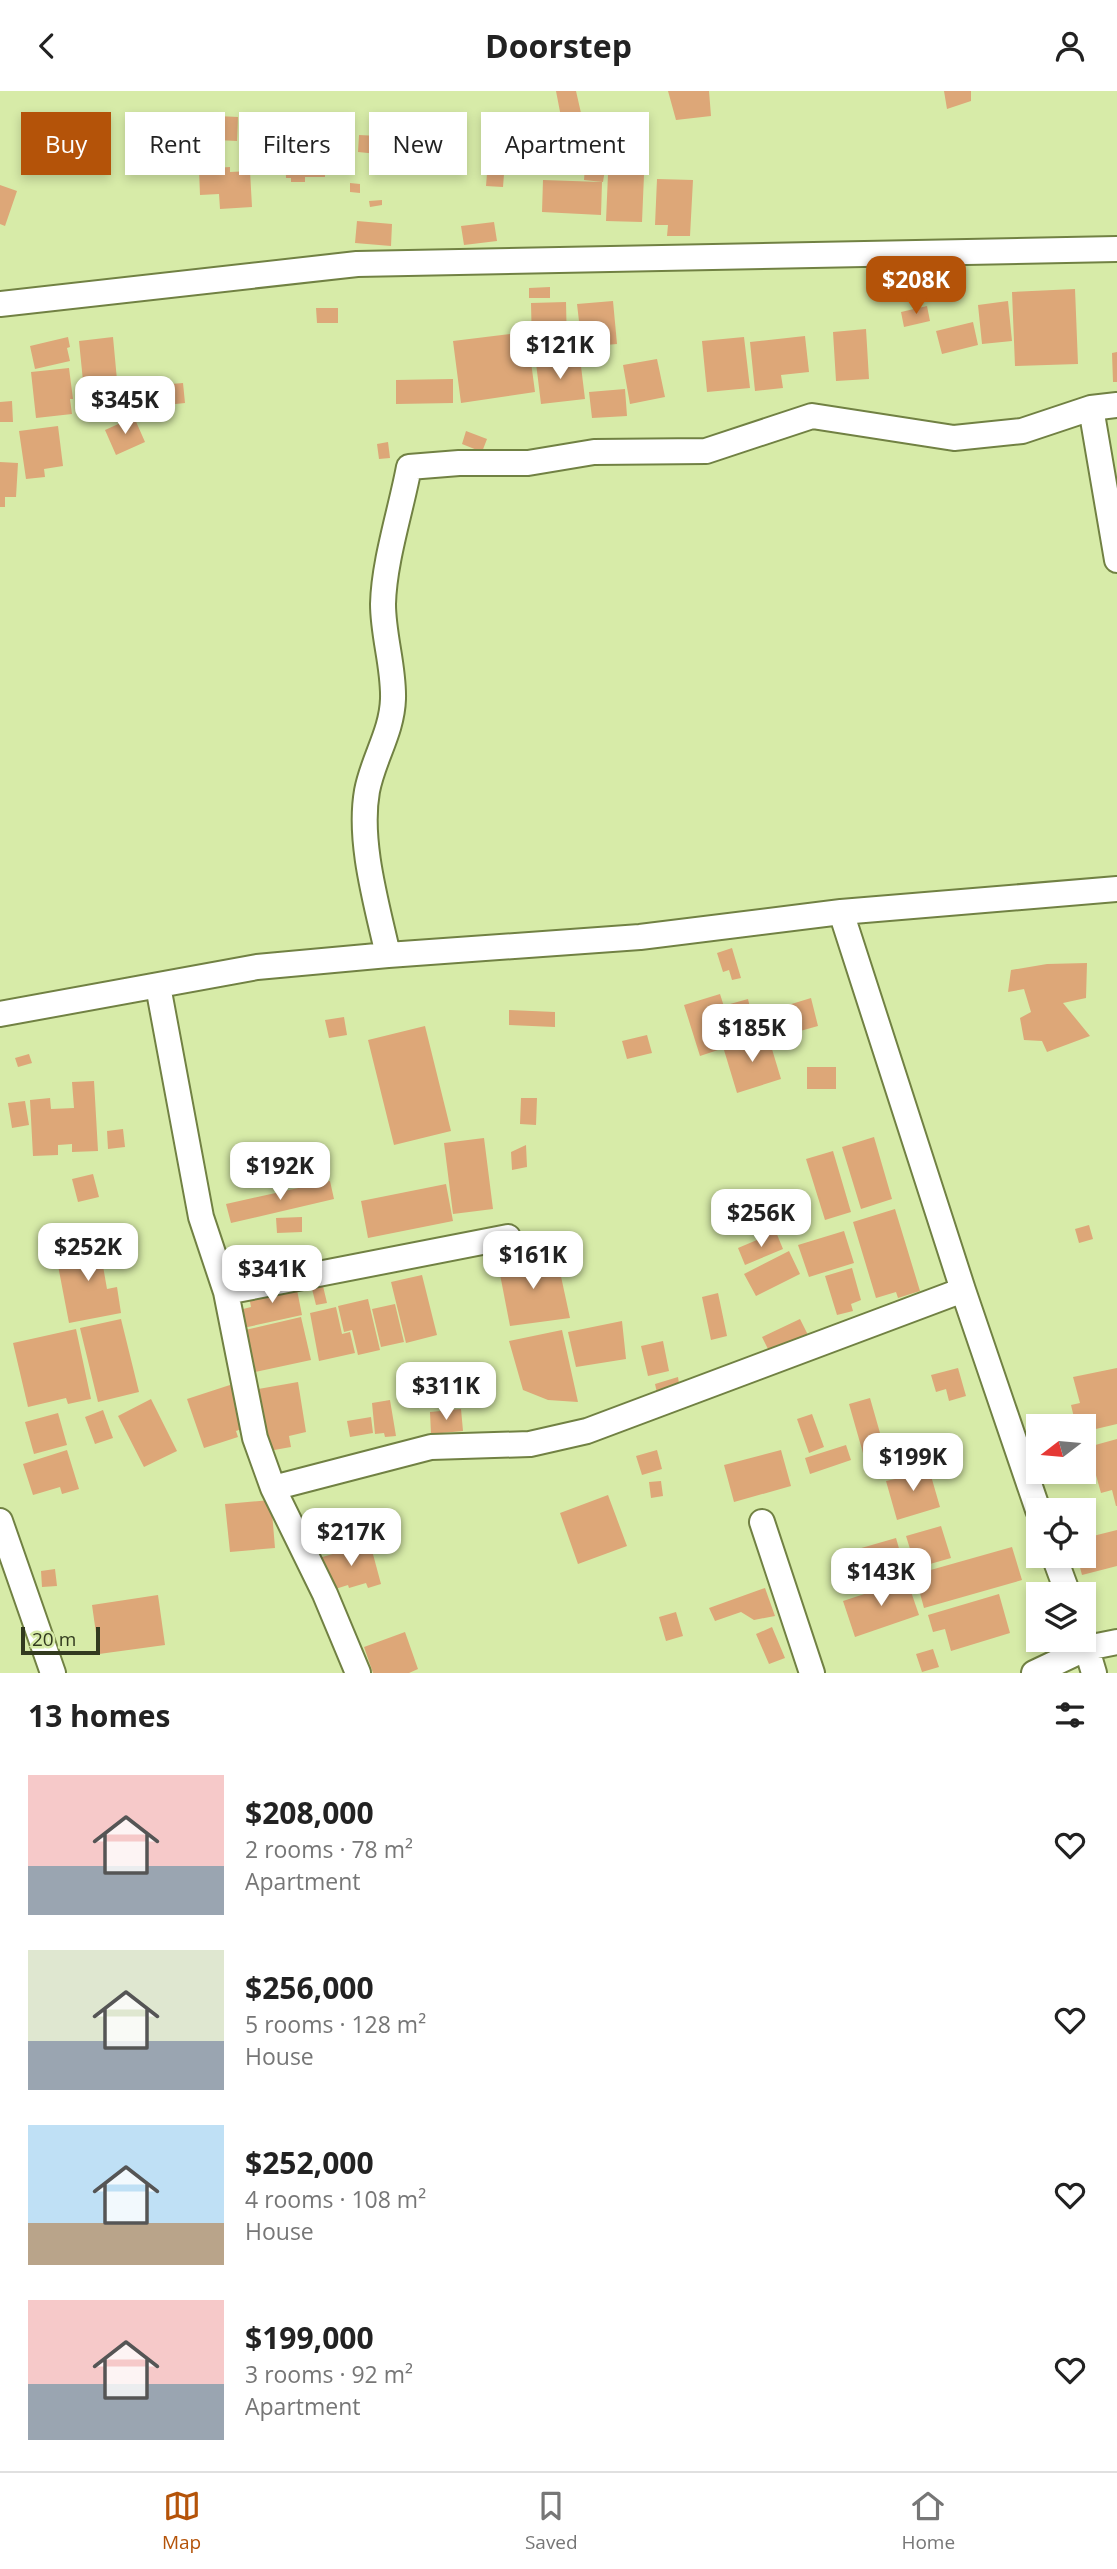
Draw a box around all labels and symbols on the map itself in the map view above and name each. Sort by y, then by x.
pin: $208K [867,257,965,316]
pin: $121K [511,321,609,381]
pin: $345K [76,377,174,436]
pin: $185K [703,1005,801,1064]
pin: $192K [231,1143,329,1202]
pin: $256K [712,1189,810,1249]
pin: $252K [39,1223,137,1283]
pin: $161K [484,1231,582,1291]
pin: $341K [223,1245,321,1305]
pin: $311K [397,1363,495,1422]
north arrow [1026,1414,1096,1484]
pin: $199K [864,1433,962,1493]
pin: $217K [302,1509,400,1568]
pin: $143K [832,1549,930,1608]
scale bar [21,1624,100,1656]

